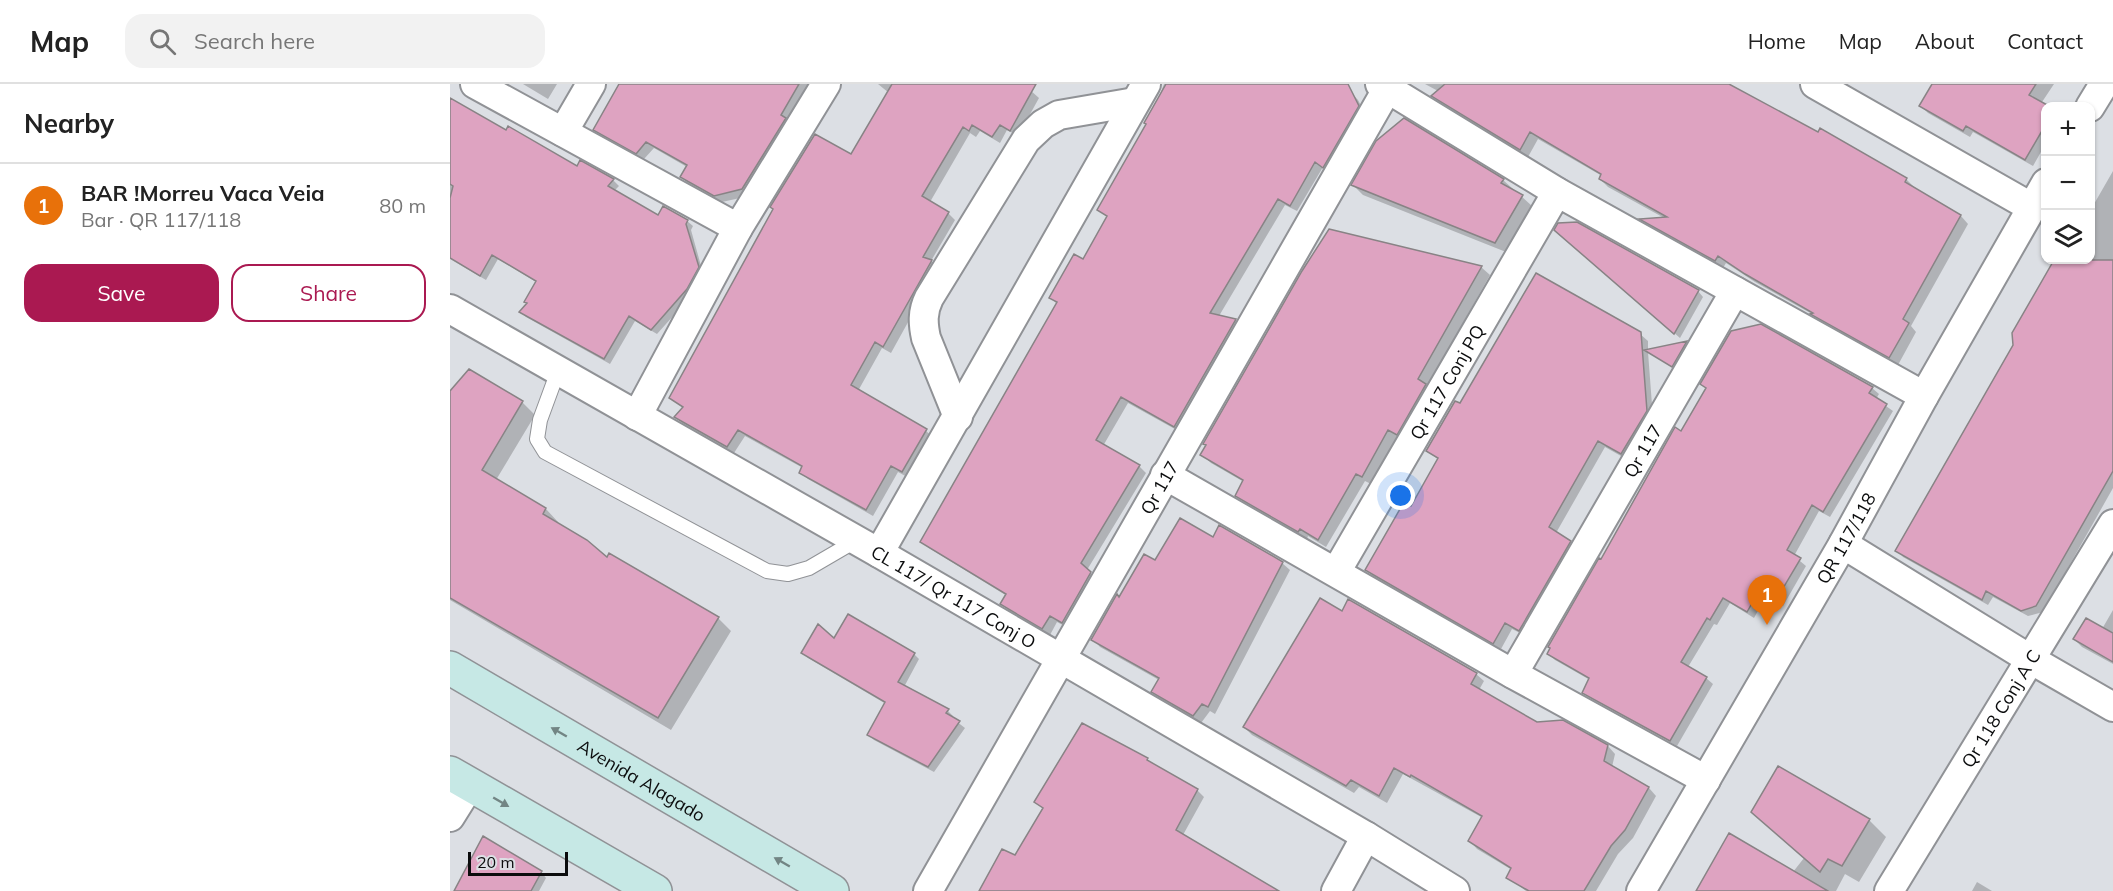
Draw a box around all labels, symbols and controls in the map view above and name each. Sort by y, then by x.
search box [125,14,545,68]
text: Map [30,24,89,59]
icon: search [146,25,179,58]
text: Search here [194,27,315,55]
text: Home [1748,28,1806,54]
text: Map [1839,28,1882,54]
text: About [1915,28,1974,54]
text: Contact [2007,28,2083,54]
map controls [2041,102,2095,264]
button: + [2041,102,2095,156]
text: Nearby [24,107,114,140]
button: − [2041,156,2095,210]
text: BAR !Morreu Vaca Veia [81,179,325,207]
text: 1 [38,193,50,218]
text: 80 m [379,193,426,218]
text: Bar · QR 117/118 [81,207,241,232]
button: layers [2041,210,2095,264]
button: Save [24,264,219,322]
button: Share [231,264,426,322]
street label: Qr 117 Conj PQ [1404,320,1489,444]
street label: Qr 117 [1618,420,1667,481]
street label: Qr 117 [1135,457,1183,518]
your location [1386,481,1415,510]
street label: QR 117/118 [1811,488,1880,588]
street label: CL 117/ Qr 117 Conj O [867,540,1040,653]
pin: 1 [1748,576,1786,625]
street label: Qr 118 Conj A C [1956,645,2045,772]
one-way arrow [551,726,567,737]
street label: Avenida Alagado [574,734,710,826]
one-way arrow [493,797,509,808]
scale bar [468,849,568,876]
text: 20 m [477,852,514,872]
one-way arrow [773,857,790,867]

